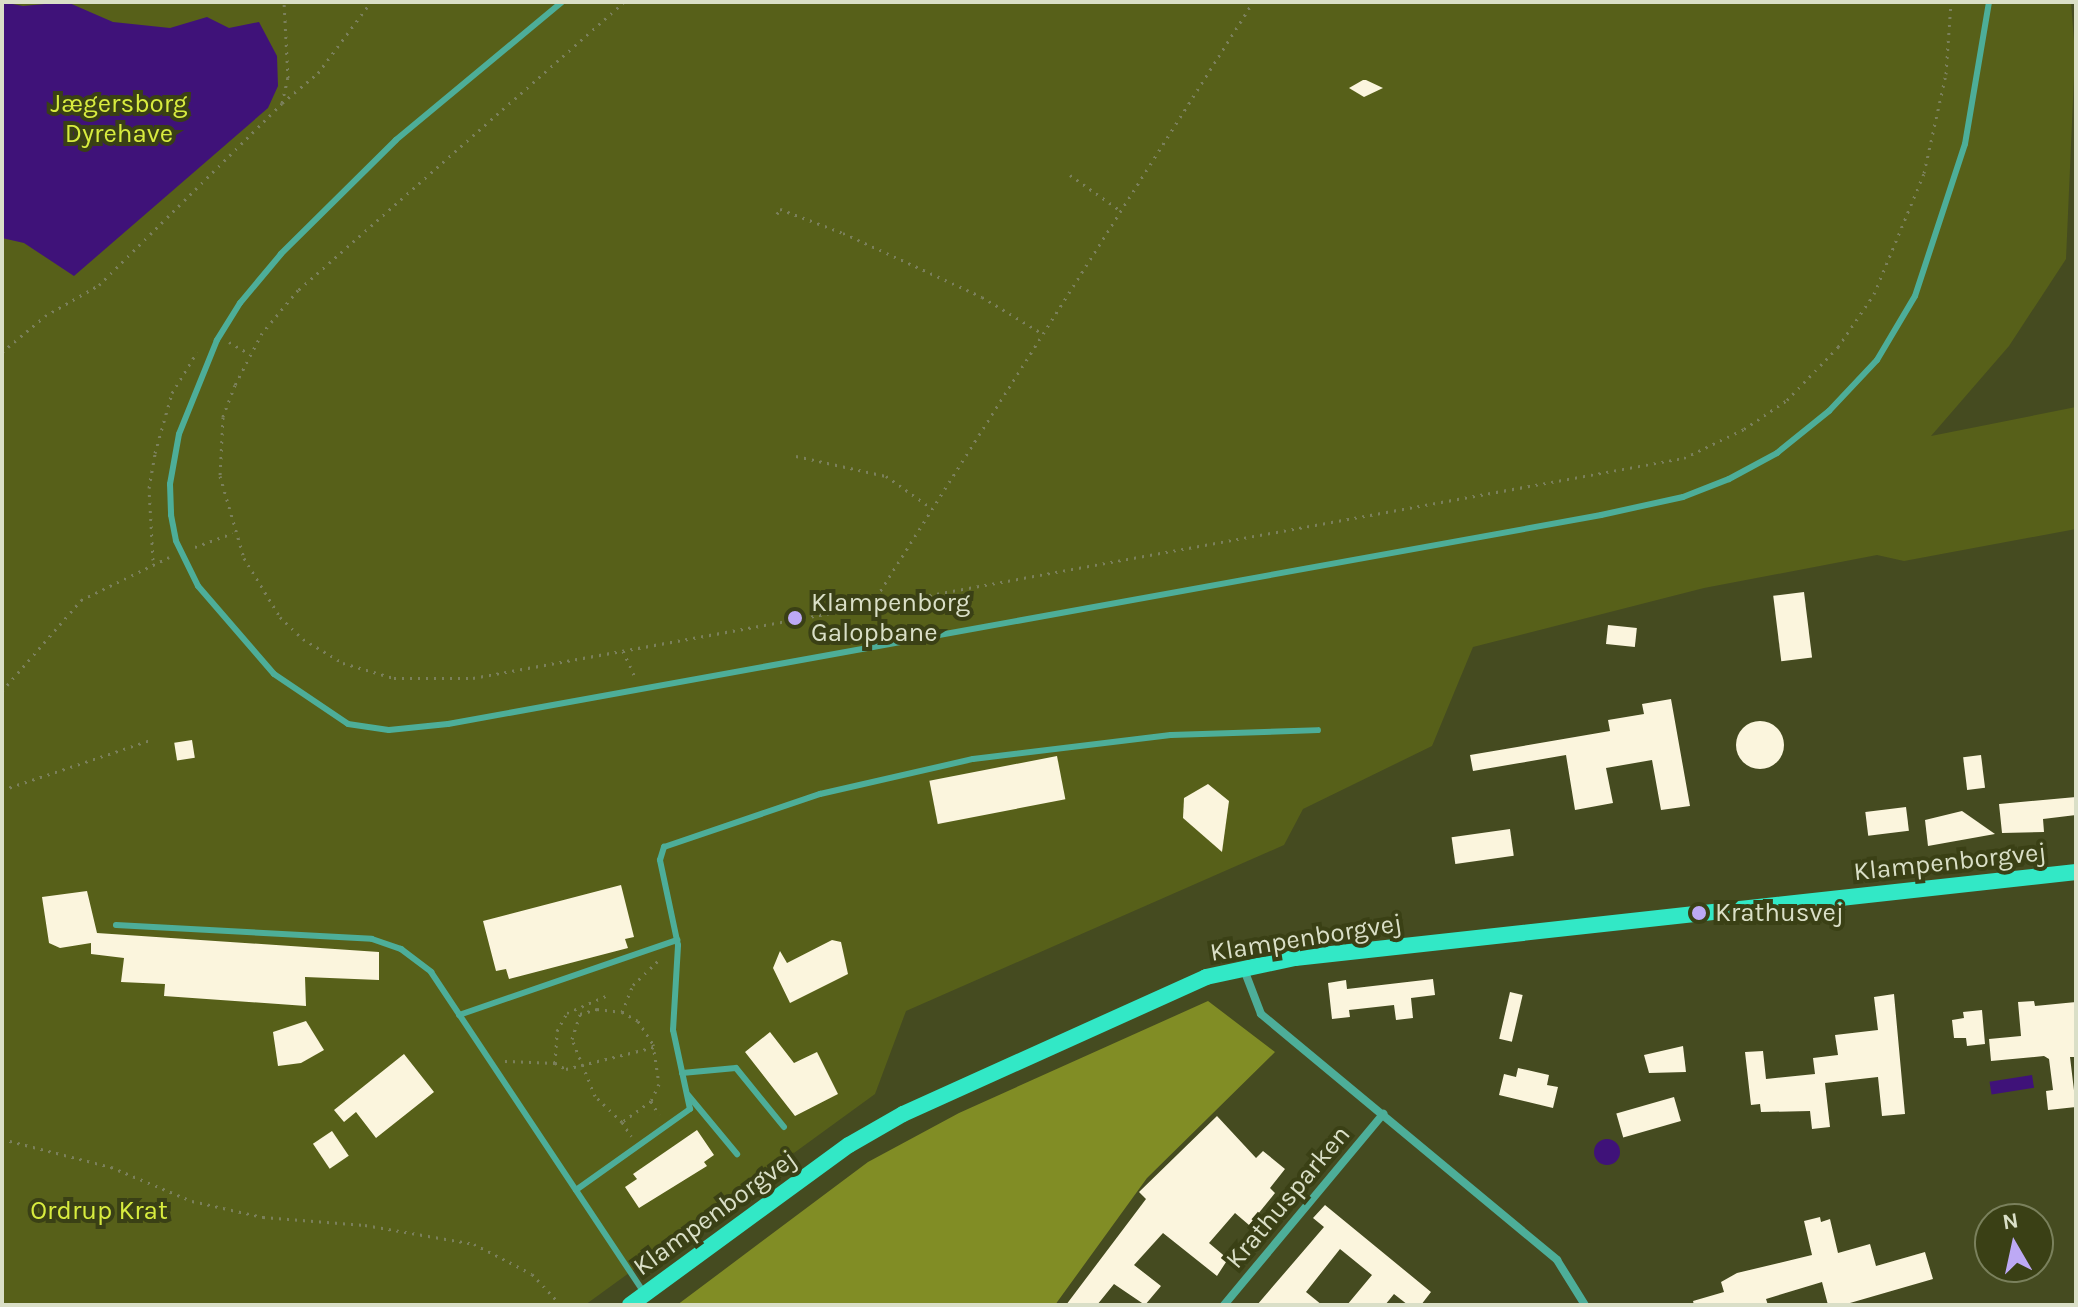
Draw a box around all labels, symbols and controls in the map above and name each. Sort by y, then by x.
park label: Jægersborg Dyrehave [51,88,187,150]
place label: Klampenborg Galopbane [811,587,970,648]
marker: Klampenborg Galopbane [786,609,804,627]
street label: Klampenborgvej [1852,836,2048,888]
place label: Krathusvej [1715,897,1844,929]
marker: Krathusvej [1690,904,1708,922]
street label: Klampenborgvej [1208,907,1404,969]
street label: Krathusparken [1219,1119,1357,1275]
street label: Klampenborgvej [627,1143,803,1283]
park label: Ordrup Krat [30,1195,168,1227]
north arrow [1974,1203,2054,1283]
text: N [2001,1207,2020,1235]

